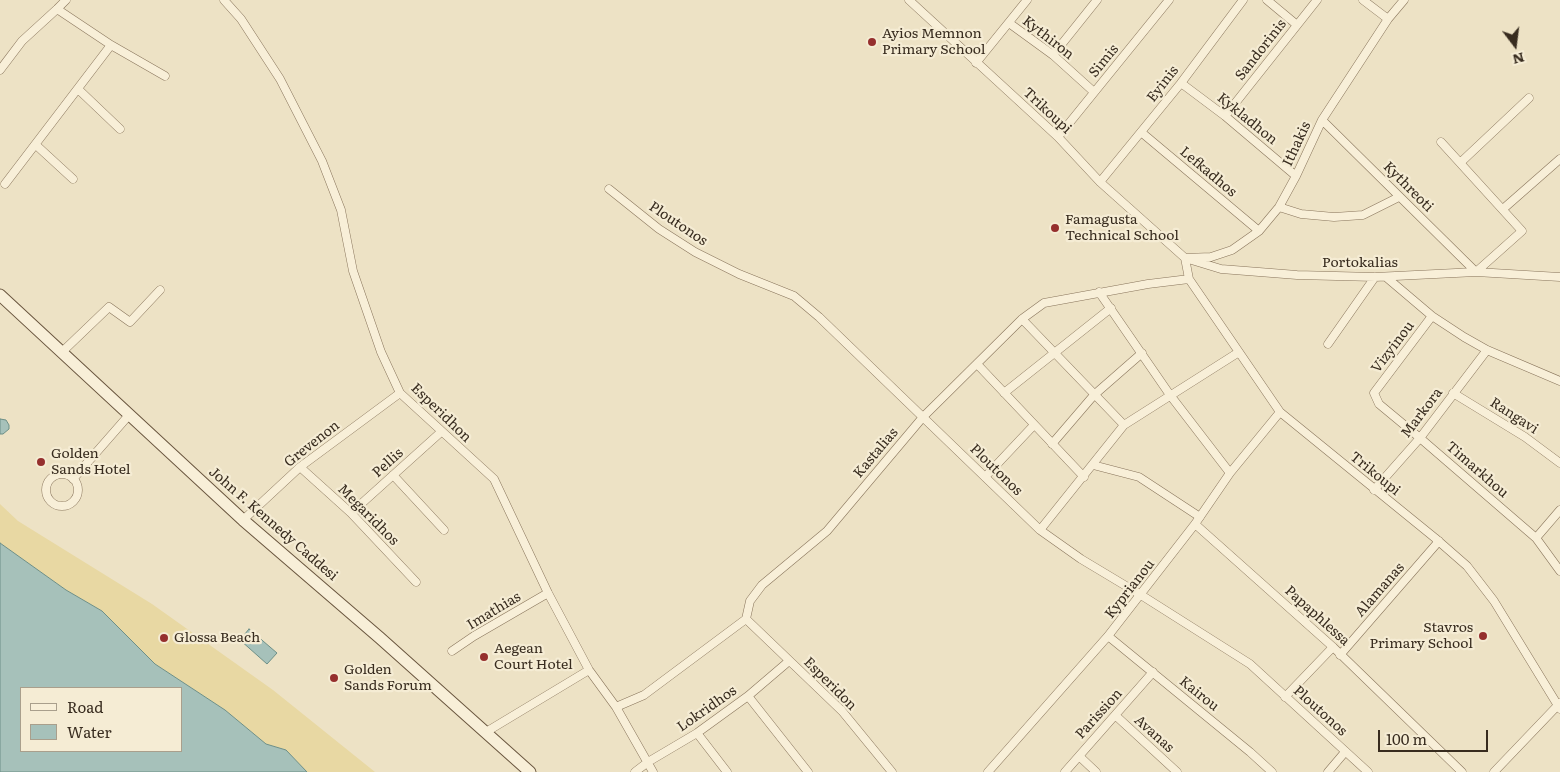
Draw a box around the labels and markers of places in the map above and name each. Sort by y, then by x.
place label: Ayios Memnon Primary School [882,26,986,58]
marker: Ayios Memnon Primary School [866,36,878,48]
place label: Famagusta Technical School [1065,212,1179,244]
marker: Famagusta Technical School [1049,222,1061,234]
place label: Golden Sands Hotel [51,446,130,478]
marker: Golden Sands Hotel [35,456,47,468]
place label: Stavros Primary School [1369,620,1473,652]
place label: Glossa Beach [174,630,260,646]
marker: Stavros Primary School [1477,630,1489,642]
marker: Glossa Beach [158,632,170,644]
place label: Aegean Court Hotel [494,641,573,674]
marker: Aegean Court Hotel [478,651,490,663]
place label: Golden Sands Forum [344,662,432,694]
marker: Golden Sands Forum [328,672,340,684]

